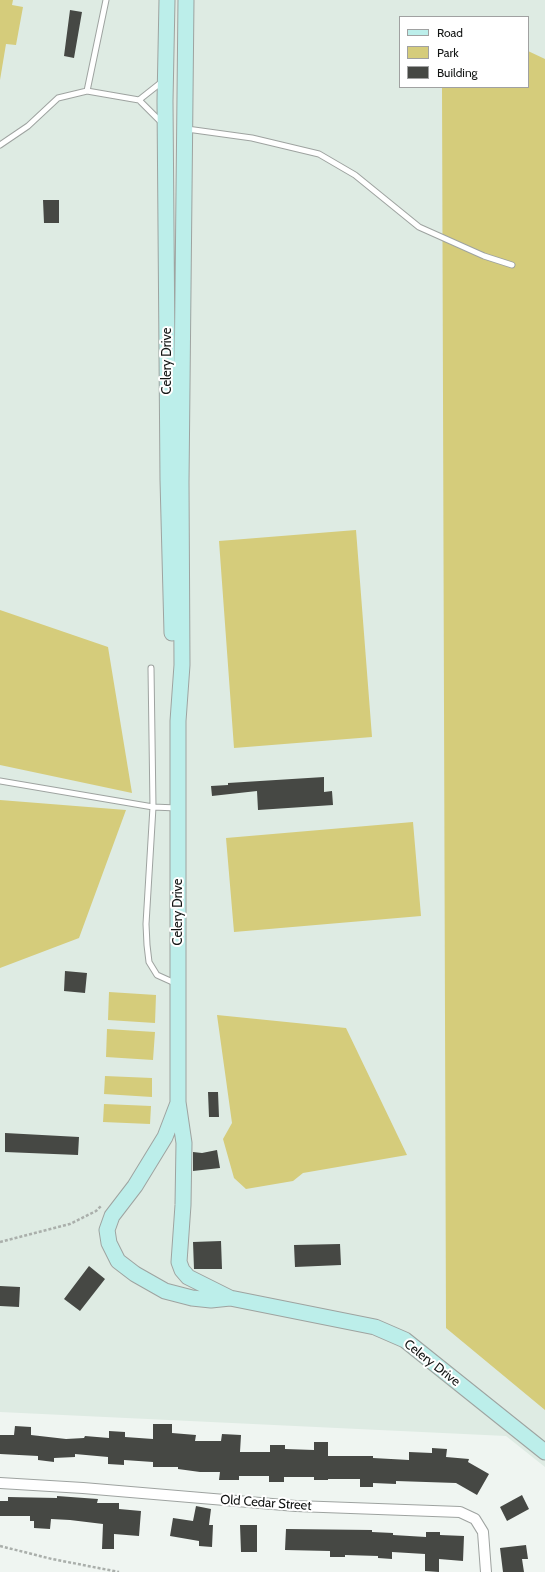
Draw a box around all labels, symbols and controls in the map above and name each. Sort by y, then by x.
legend [399,16,529,88]
text: Road [437,25,463,40]
text: Park [437,45,459,60]
text: Building [437,65,478,80]
street label: Celery Drive [159,328,175,394]
street label: Celery Drive [170,879,186,945]
street label: Celery Drive [401,1336,463,1390]
street label: Old Cedar Street [220,1492,312,1514]

